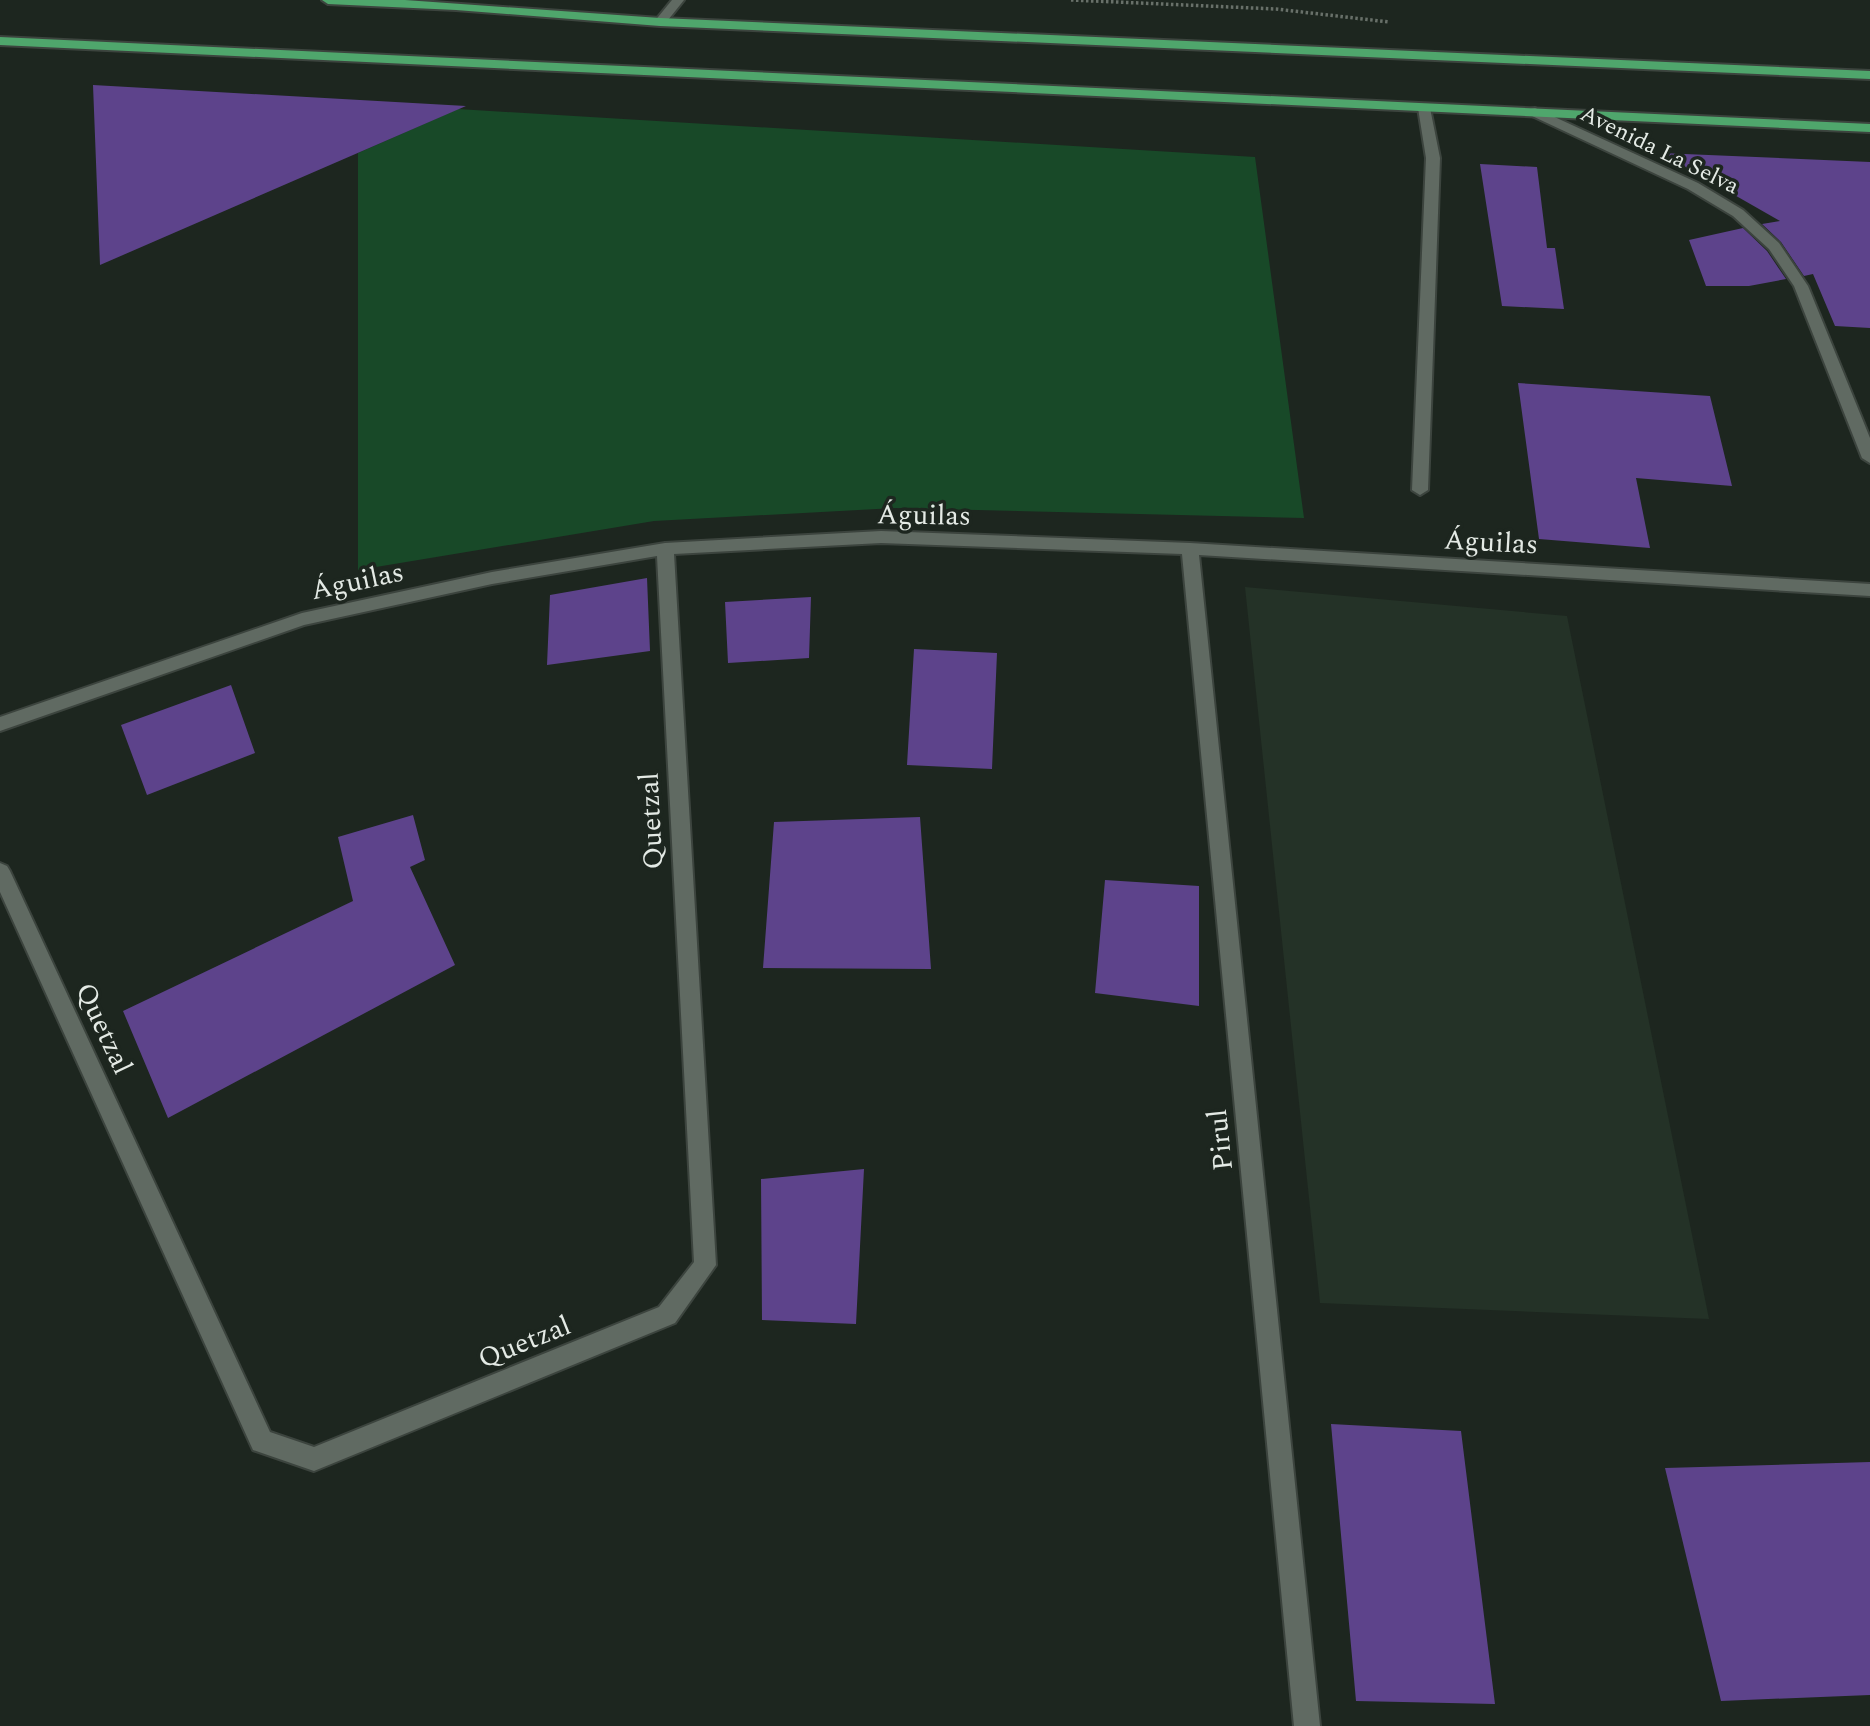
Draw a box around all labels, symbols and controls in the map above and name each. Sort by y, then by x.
street label: Avenida La Selva [1574,97,1745,204]
street label: Águilas [876,493,971,538]
street label: Águilas [1443,519,1539,566]
street label: Águilas [307,551,408,612]
street label: Quetzal [627,771,676,871]
street label: Quetzal [64,976,144,1082]
street label: Pirul [1196,1107,1245,1173]
street label: Quetzal [472,1304,578,1381]

